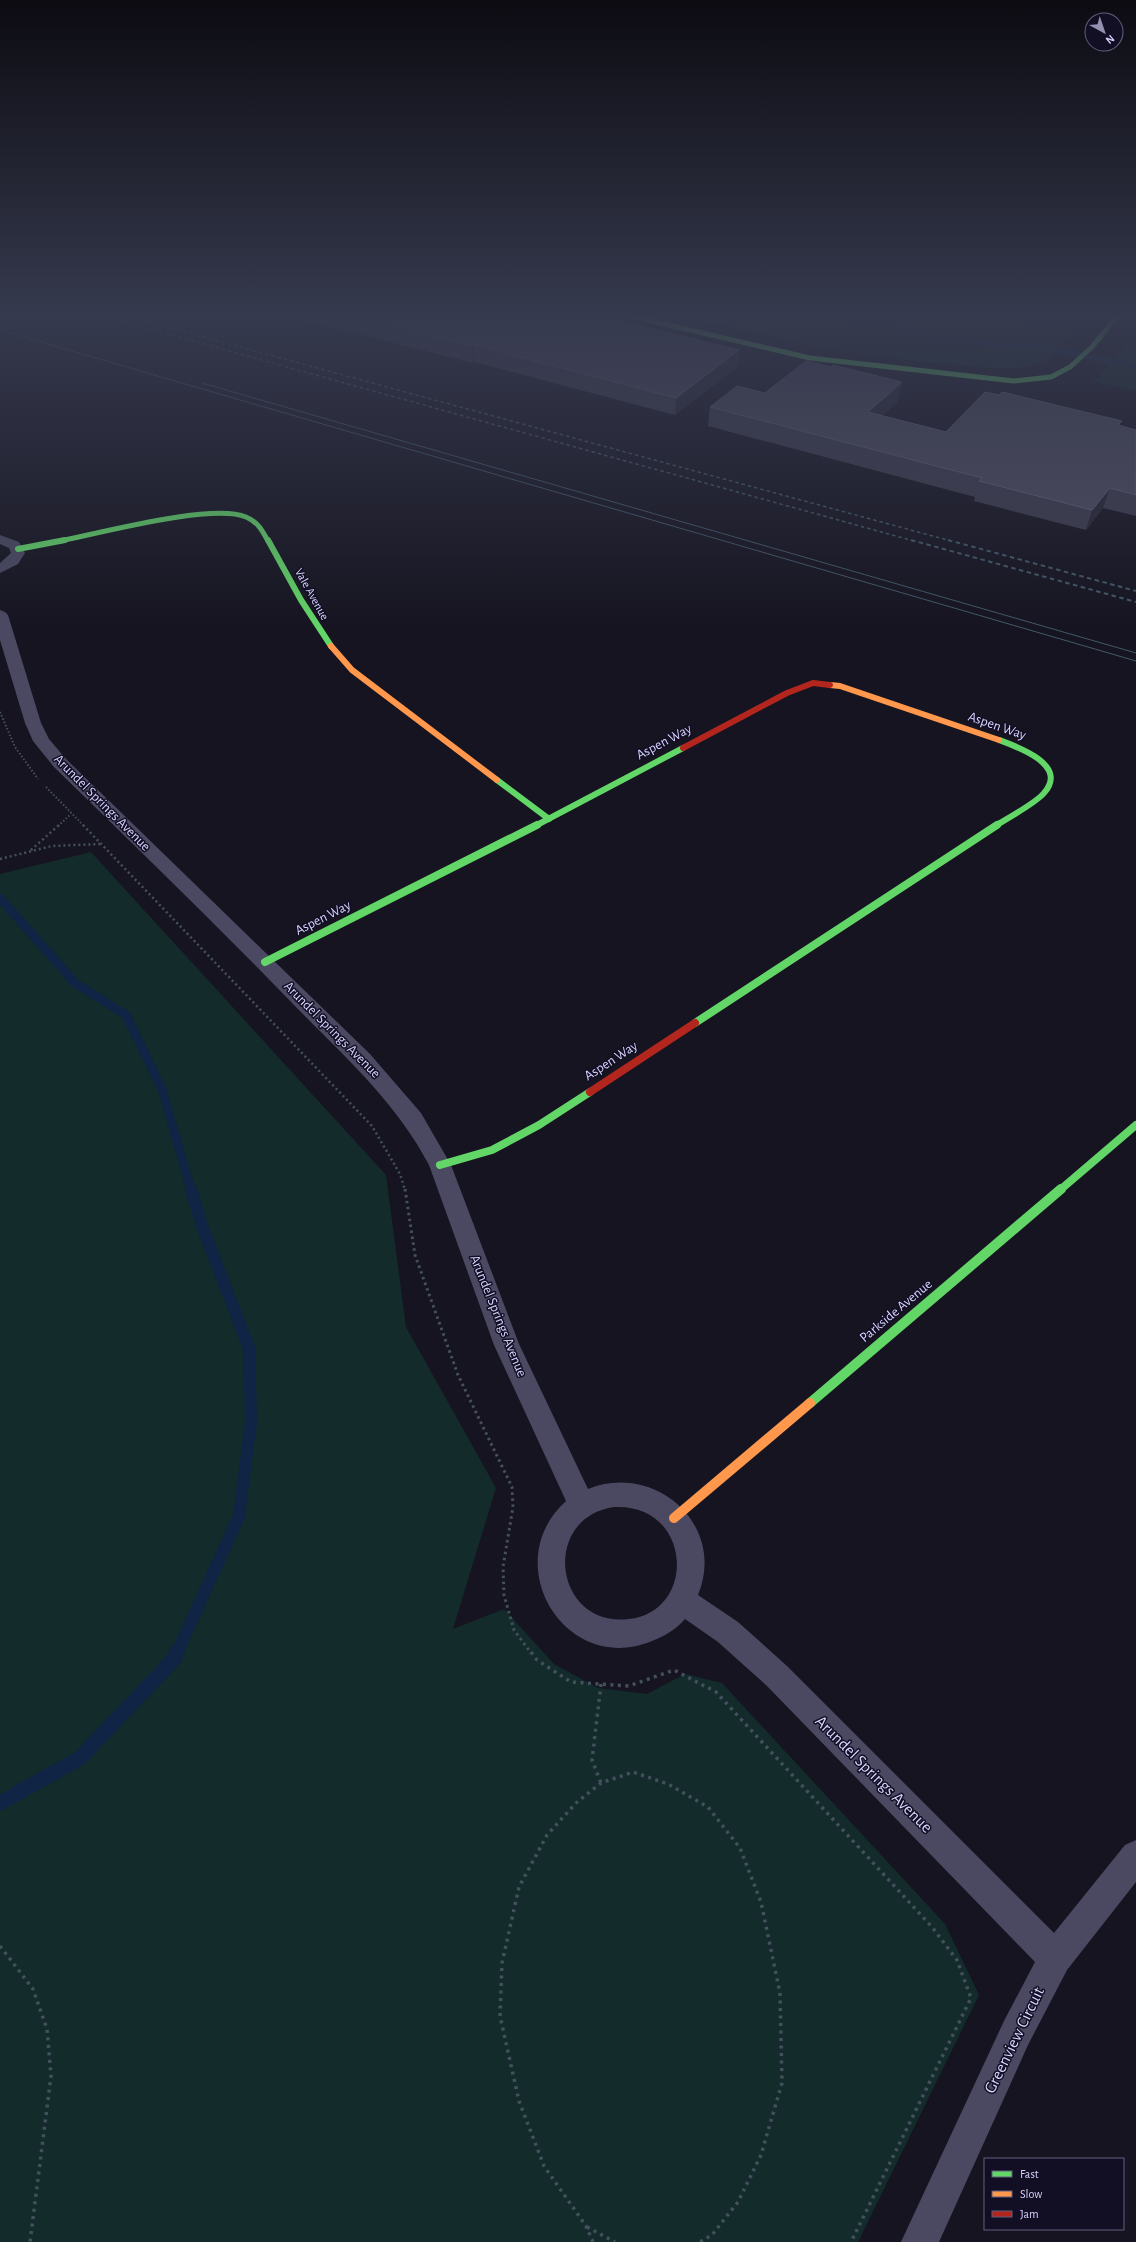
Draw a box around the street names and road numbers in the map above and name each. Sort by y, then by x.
street label: Vale Avenue [293,566,331,622]
street label: Aspen Way [966,710,1028,742]
street label: Aspen Way [634,722,694,762]
street label: Arundel Springs Avenue [51,752,153,854]
street label: Aspen Way [293,898,353,938]
street label: Arundel Springs Avenue [281,979,383,1081]
street label: Aspen Way [582,1039,640,1083]
street label: Arundel Springs Avenue [467,1253,529,1379]
street label: Parkside Avenue [857,1277,935,1345]
street label: Arundel Springs Avenue [812,1712,936,1836]
street label: Greenview Circuit [981,1984,1047,2096]

